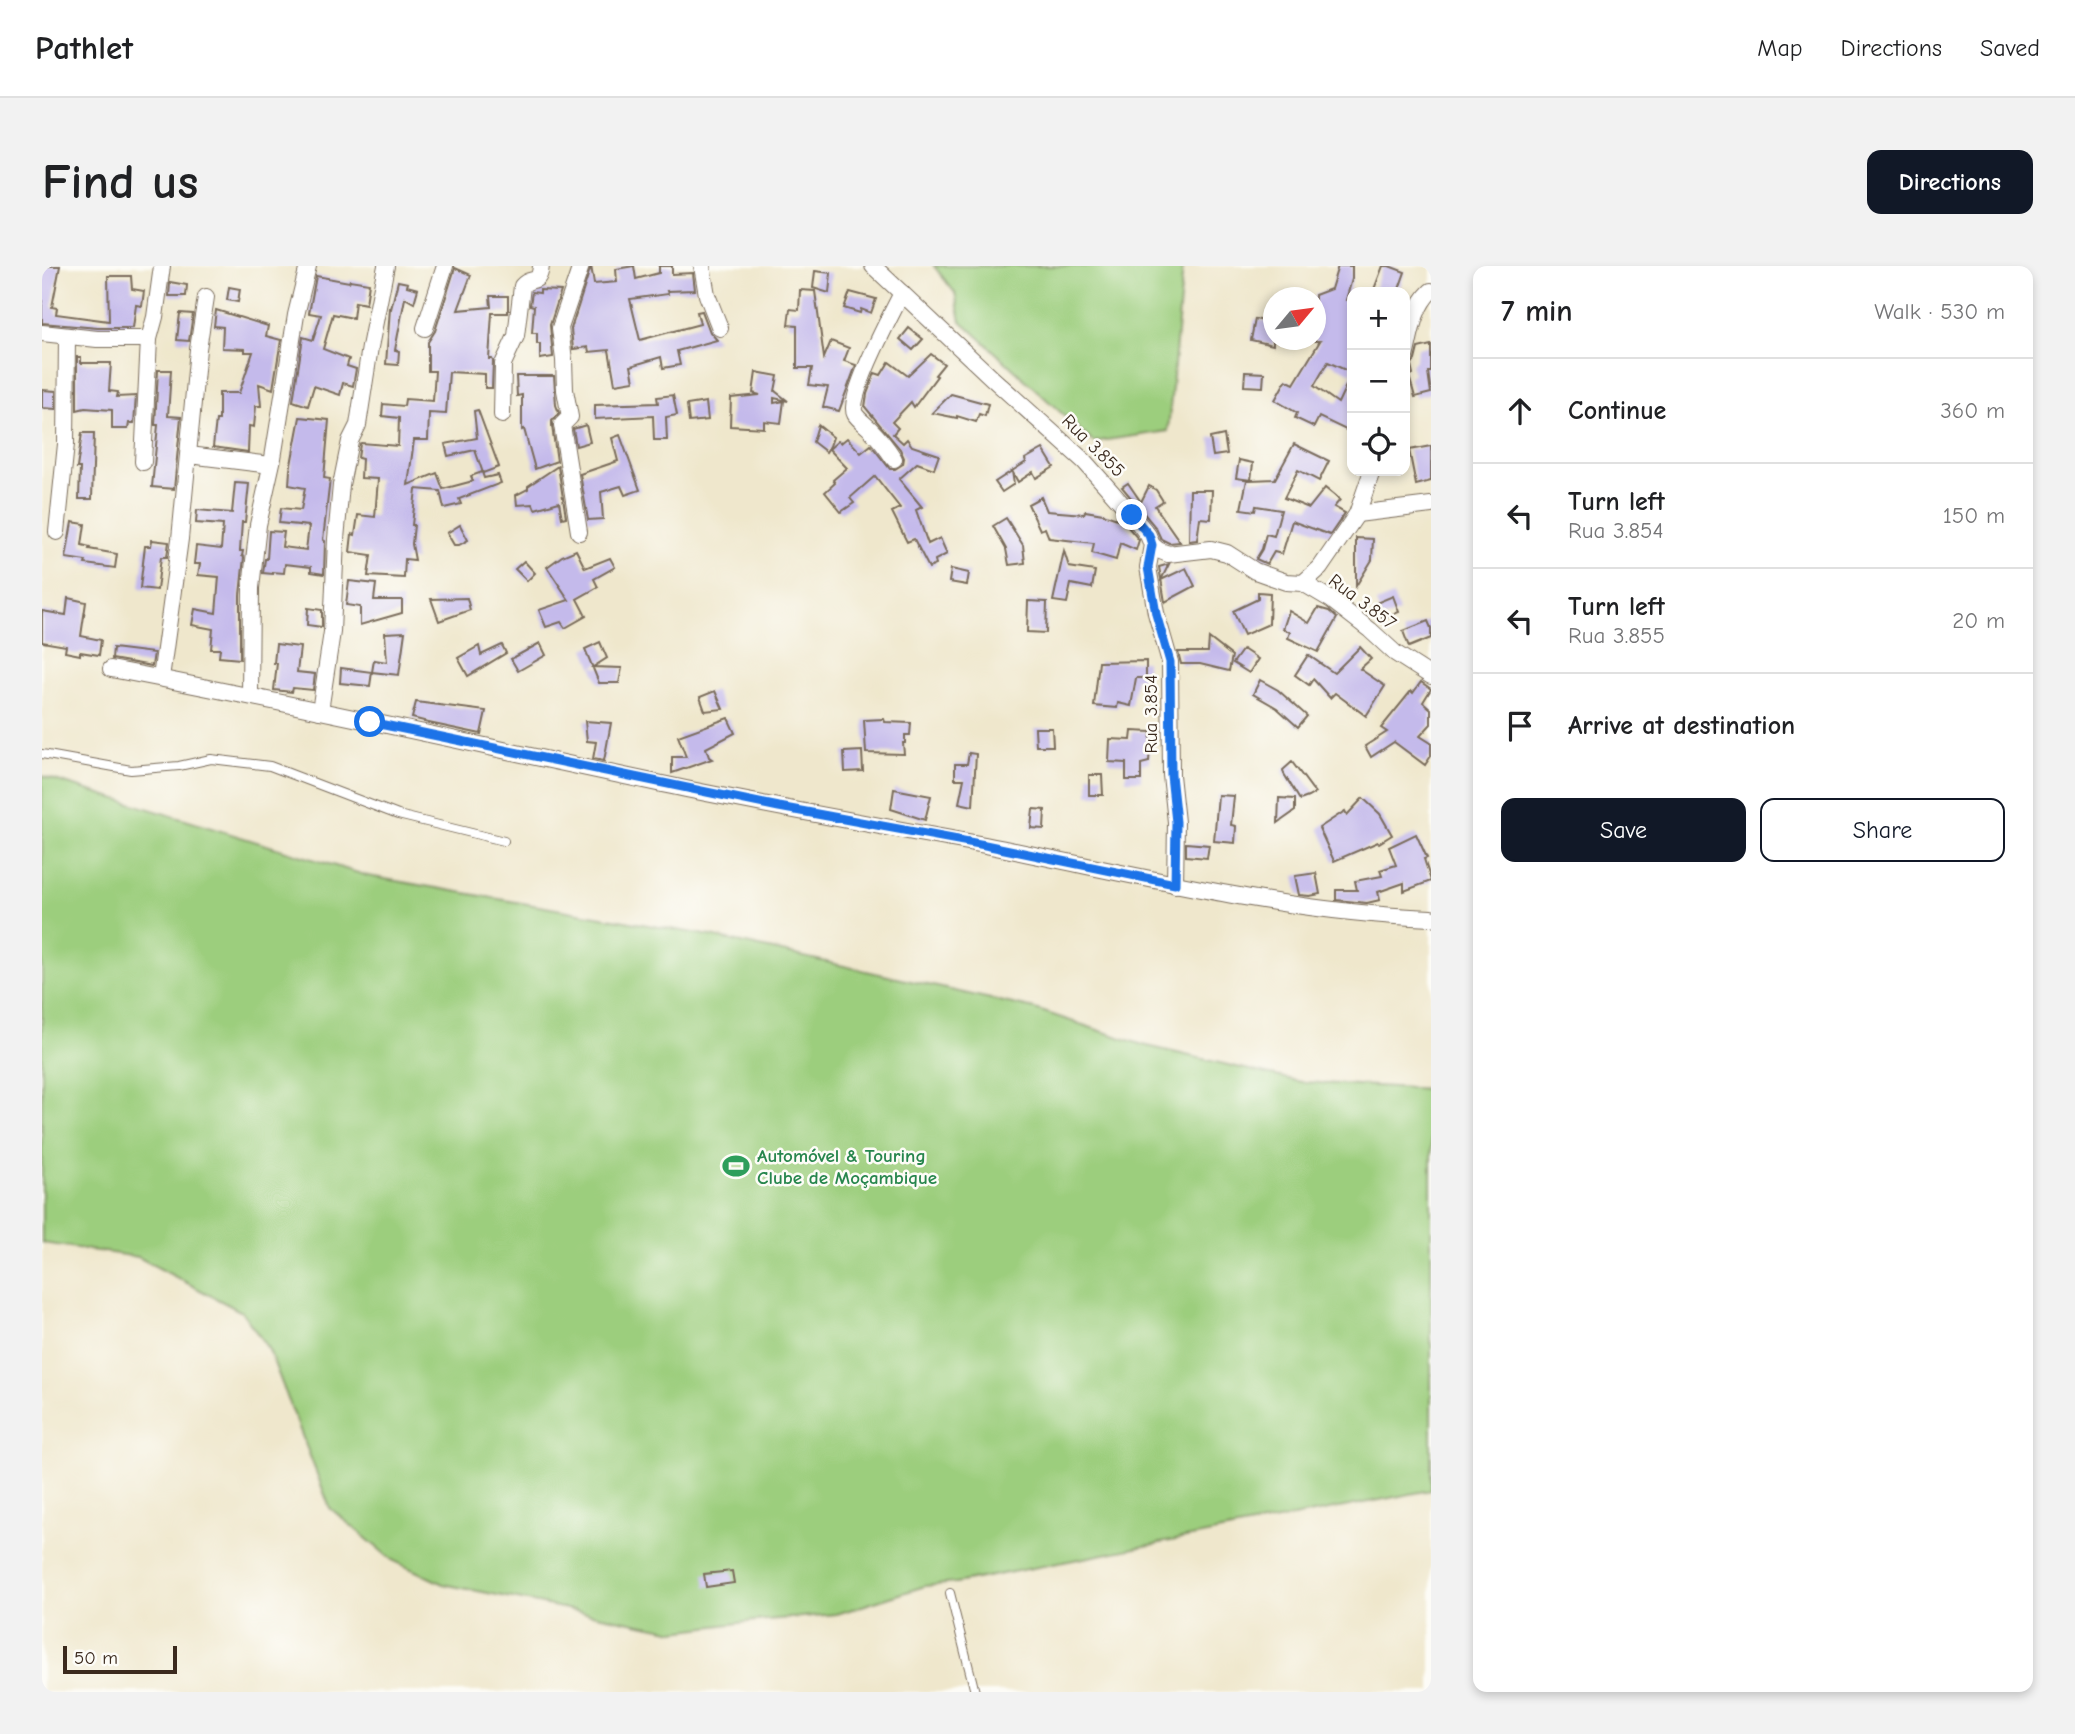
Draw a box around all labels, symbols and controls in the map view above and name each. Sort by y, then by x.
text: Pathlet [35,29,133,67]
text: Map [1757,34,1803,62]
text: Directions [1841,34,1942,62]
text: Saved [1980,34,2040,62]
button: Directions [1867,150,2033,214]
text: Find us [42,154,198,210]
north arrow [1263,287,1326,350]
map controls [1347,287,1410,476]
button: + [1347,287,1410,350]
text: 7 min [1501,294,1573,329]
text: Walk · 530 m [1874,298,2005,325]
button: − [1347,350,1410,413]
icon: ahead [1501,392,1539,430]
text: Continue [1568,396,1666,426]
text: 360 m [1940,397,2005,424]
street label: Rua 3.855 [1057,410,1129,482]
button: locate [1347,413,1410,476]
text: Turn left [1568,487,1665,517]
icon: left [1501,497,1539,535]
route end [1116,499,1147,530]
text: 150 m [1943,502,2005,529]
text: Rua 3.854 [1568,517,1664,544]
street label: Rua 3.857 [1324,569,1400,634]
text: Turn left [1568,592,1665,622]
icon: left [1501,602,1539,640]
text: 20 m [1952,607,2005,634]
text: Rua 3.855 [1568,622,1665,649]
street label: Rua 3.854 [1140,675,1162,753]
route start [354,706,385,737]
icon: arrive [1501,707,1539,745]
text: Arrive at destination [1568,711,1795,741]
button: Save [1501,798,1746,862]
button: Share [1760,798,2005,862]
place label: Automóvel & Touring Clube de Moçambique [757,1145,937,1189]
sports icon: Automóvel & Touring Clube de Moçambique [721,1151,751,1181]
scale bar [63,1643,177,1675]
text: 50 m [74,1647,118,1669]

